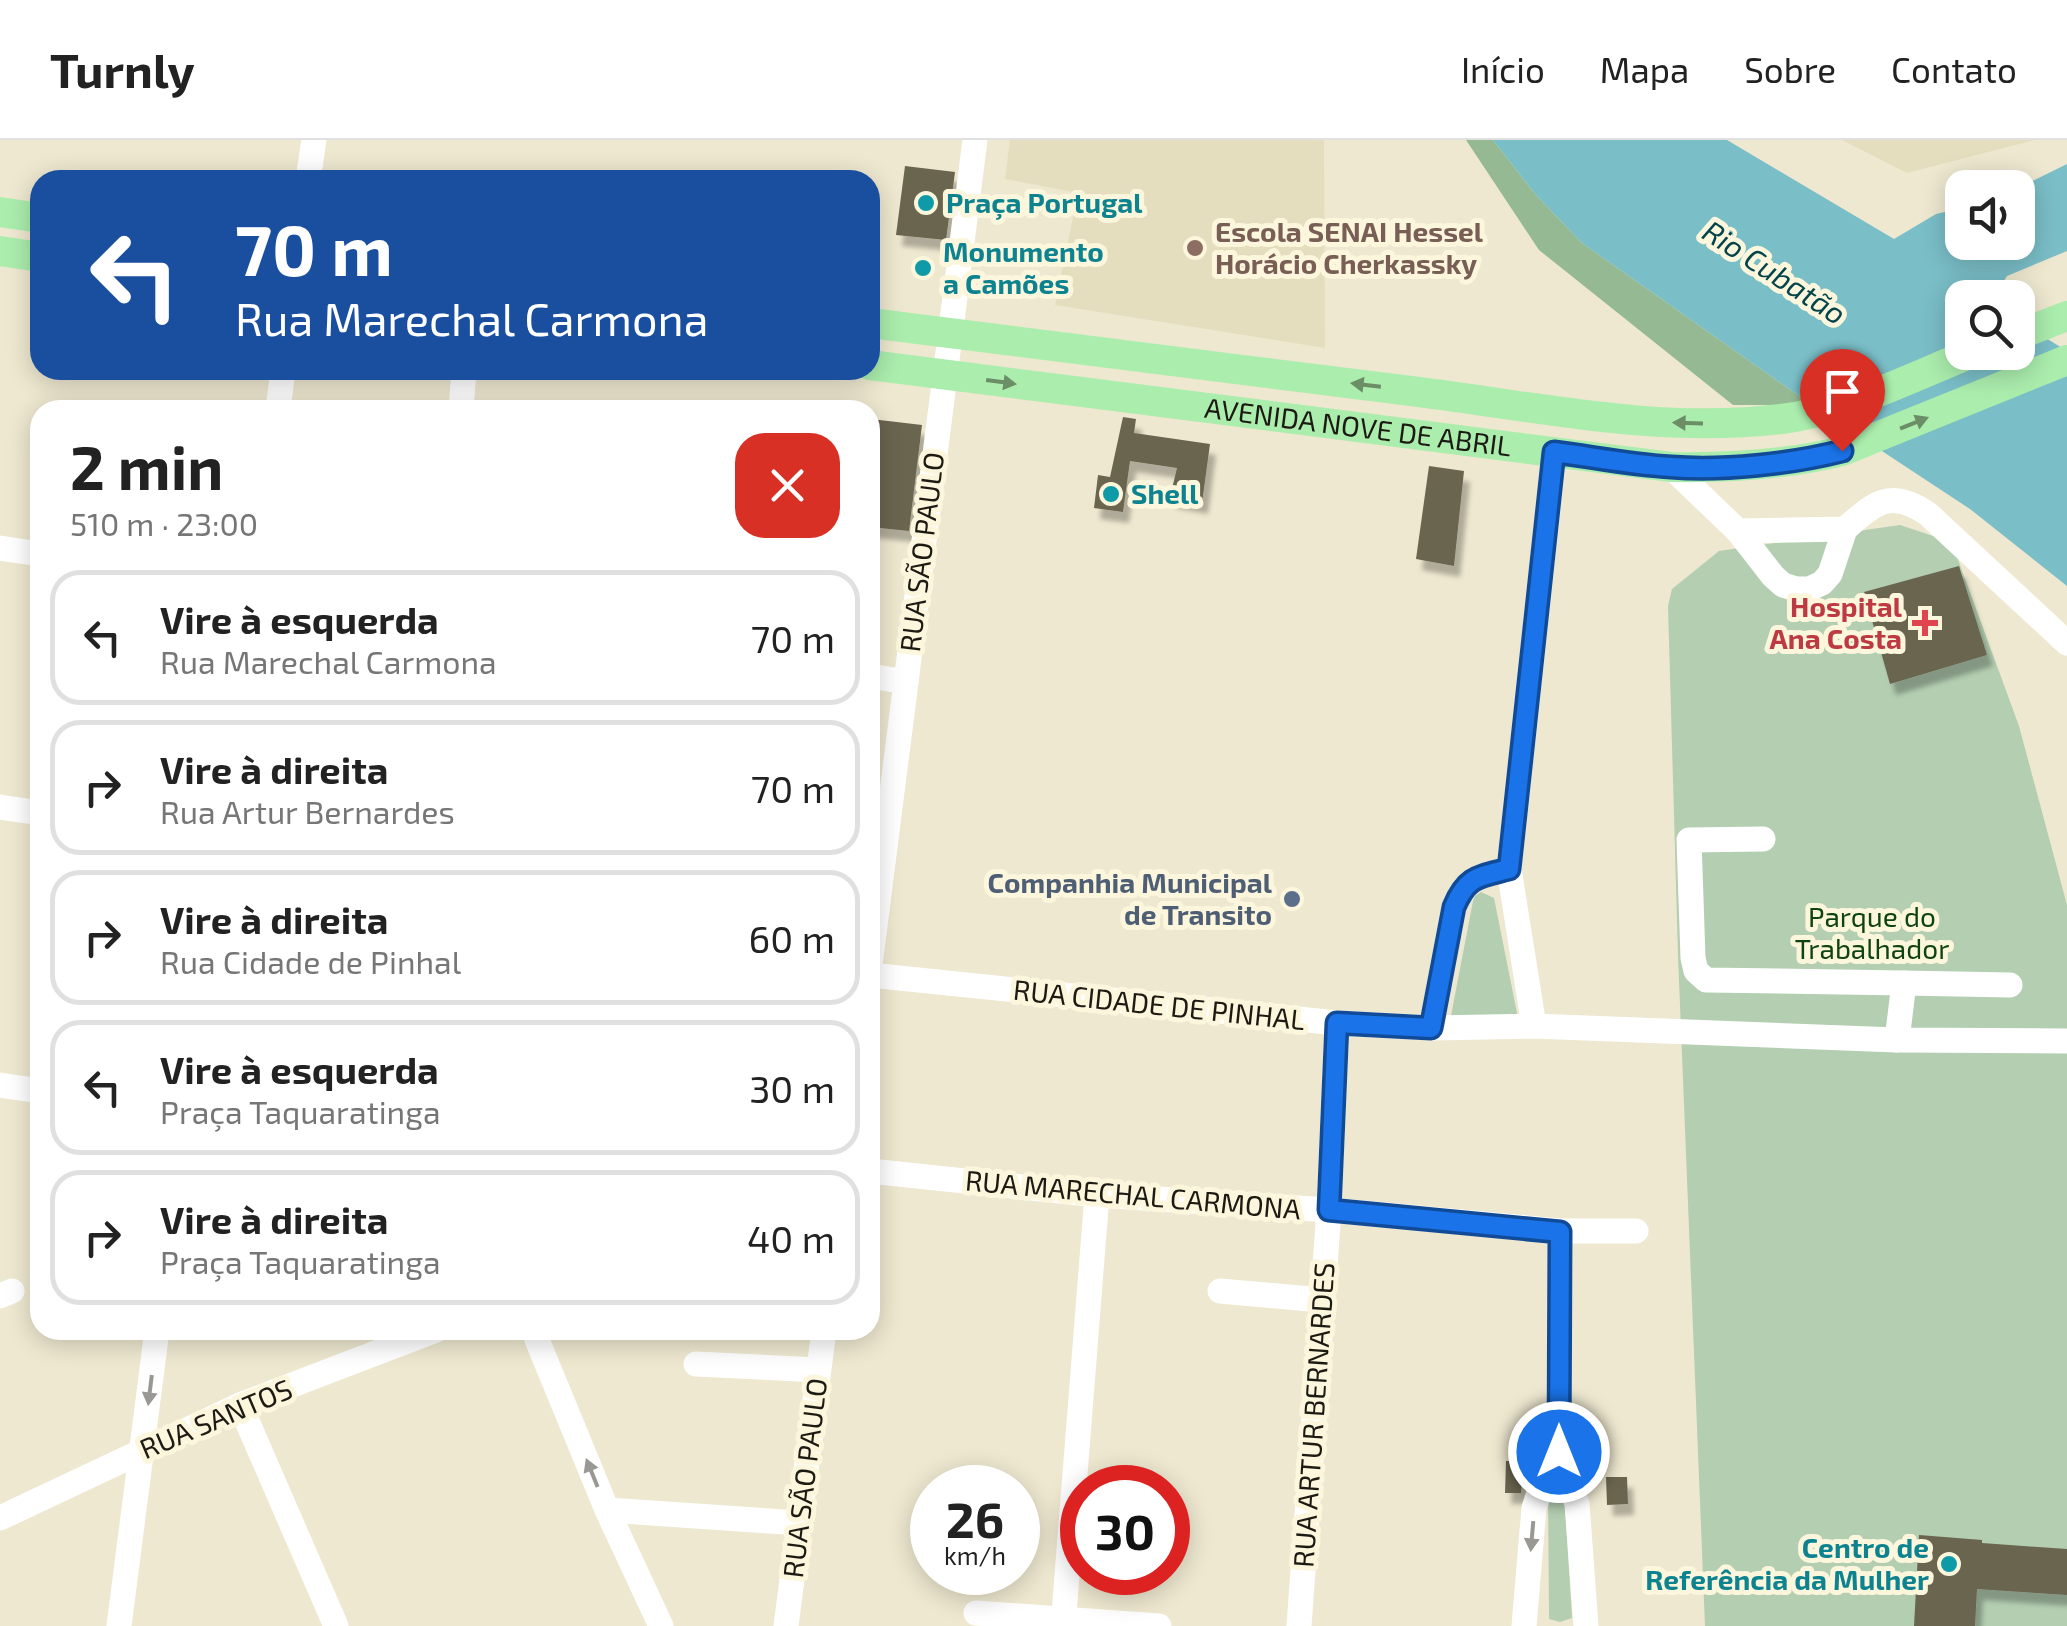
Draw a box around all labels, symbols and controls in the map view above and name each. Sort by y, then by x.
text: Turnly [50,40,195,98]
text: Início [1461,48,1545,90]
text: Mapa [1600,48,1689,90]
text: Sobre [1744,48,1836,90]
text: Contato [1891,48,2017,90]
map controls [1945,170,2035,370]
button: sound [1945,170,2035,260]
place label: Praça Portugal [946,185,1143,220]
marker: Praça Portugal [915,192,937,214]
text: 70 m [235,206,393,290]
icon: left [70,210,200,340]
water label: Rio Cubatão [1697,212,1853,331]
place label: Escola SENAI Hessel Horácio Cherkassky [1215,214,1484,280]
place label: Monumento a Camões [943,234,1104,300]
marker: Escola SENAI Hessel Horácio Cherkassky [1184,237,1206,259]
marker: Monumento a Camões [912,257,934,279]
button: search [1945,280,2035,370]
text: Rua Marechal Carmona [235,291,708,345]
pin [1800,349,1885,452]
icon: arrive [1815,364,1870,419]
one-way arrow [986,374,1018,390]
one-way arrow [1349,377,1381,393]
street label: AVENIDA NOVE DE ABRIL [1203,390,1514,463]
one-way arrow [1672,415,1704,431]
one-way arrow [1899,415,1929,431]
text: 2 min [70,430,223,502]
button: close [735,433,840,538]
street label: RUA SÃO PAULO [892,450,950,654]
place label: Shell [1131,476,1199,510]
marker: Shell [1100,483,1122,505]
text: 510 m · 23:00 [70,504,258,542]
place label: Hospital Ana Costa [1770,589,1903,655]
text: Vire à esquerda [160,596,439,642]
icon: left [75,610,130,665]
marker: Hospital Ana Costa [1912,610,1938,636]
text: 70 m [751,615,835,661]
text: Rua Marechal Carmona [160,642,497,680]
text: Vire à direita [160,746,388,792]
icon: right [75,760,130,815]
text: 70 m [751,765,835,811]
text: Rua Artur Bernardes [160,792,455,830]
place label: Companhia Municipal de Transito [987,865,1273,931]
marker: Companhia Municipal de Transito [1281,888,1303,910]
text: Vire à direita [160,896,388,942]
park label: Parque do Trabalhador [1795,899,1949,965]
icon: right [75,910,130,965]
text: 60 m [749,915,835,961]
text: Rua Cidade de Pinhal [160,942,461,980]
street label: RUA CIDADE DE PINHAL [1012,972,1307,1036]
text: Vire à esquerda [160,1046,439,1092]
icon: left [75,1060,130,1115]
text: 30 m [749,1065,835,1111]
text: Praça Taquaratinga [160,1092,440,1130]
street label: RUA MARECHAL CARMONA [964,1162,1303,1226]
text: Vire à direita [160,1196,388,1242]
icon: right [75,1210,130,1265]
text: 40 m [747,1215,835,1261]
text: Praça Taquaratinga [160,1242,440,1280]
street label: RUA ARTUR BERNARDES [1285,1261,1341,1569]
street label: RUA SANTOS [134,1371,297,1465]
one-way arrow [141,1375,157,1406]
street label: RUA SÃO PAULO [775,1376,833,1580]
position arrow [1507,1400,1611,1504]
one-way arrow [583,1458,599,1488]
speed limit sign: 30 [1060,1465,1190,1595]
text: 26 [946,1488,1004,1548]
one-way arrow [1523,1521,1539,1553]
place label: Centro de Referência da Mulher [1645,1530,1929,1596]
text: km/h [944,1540,1006,1570]
marker: Centro de Referência da Mulher [1938,1553,1960,1575]

